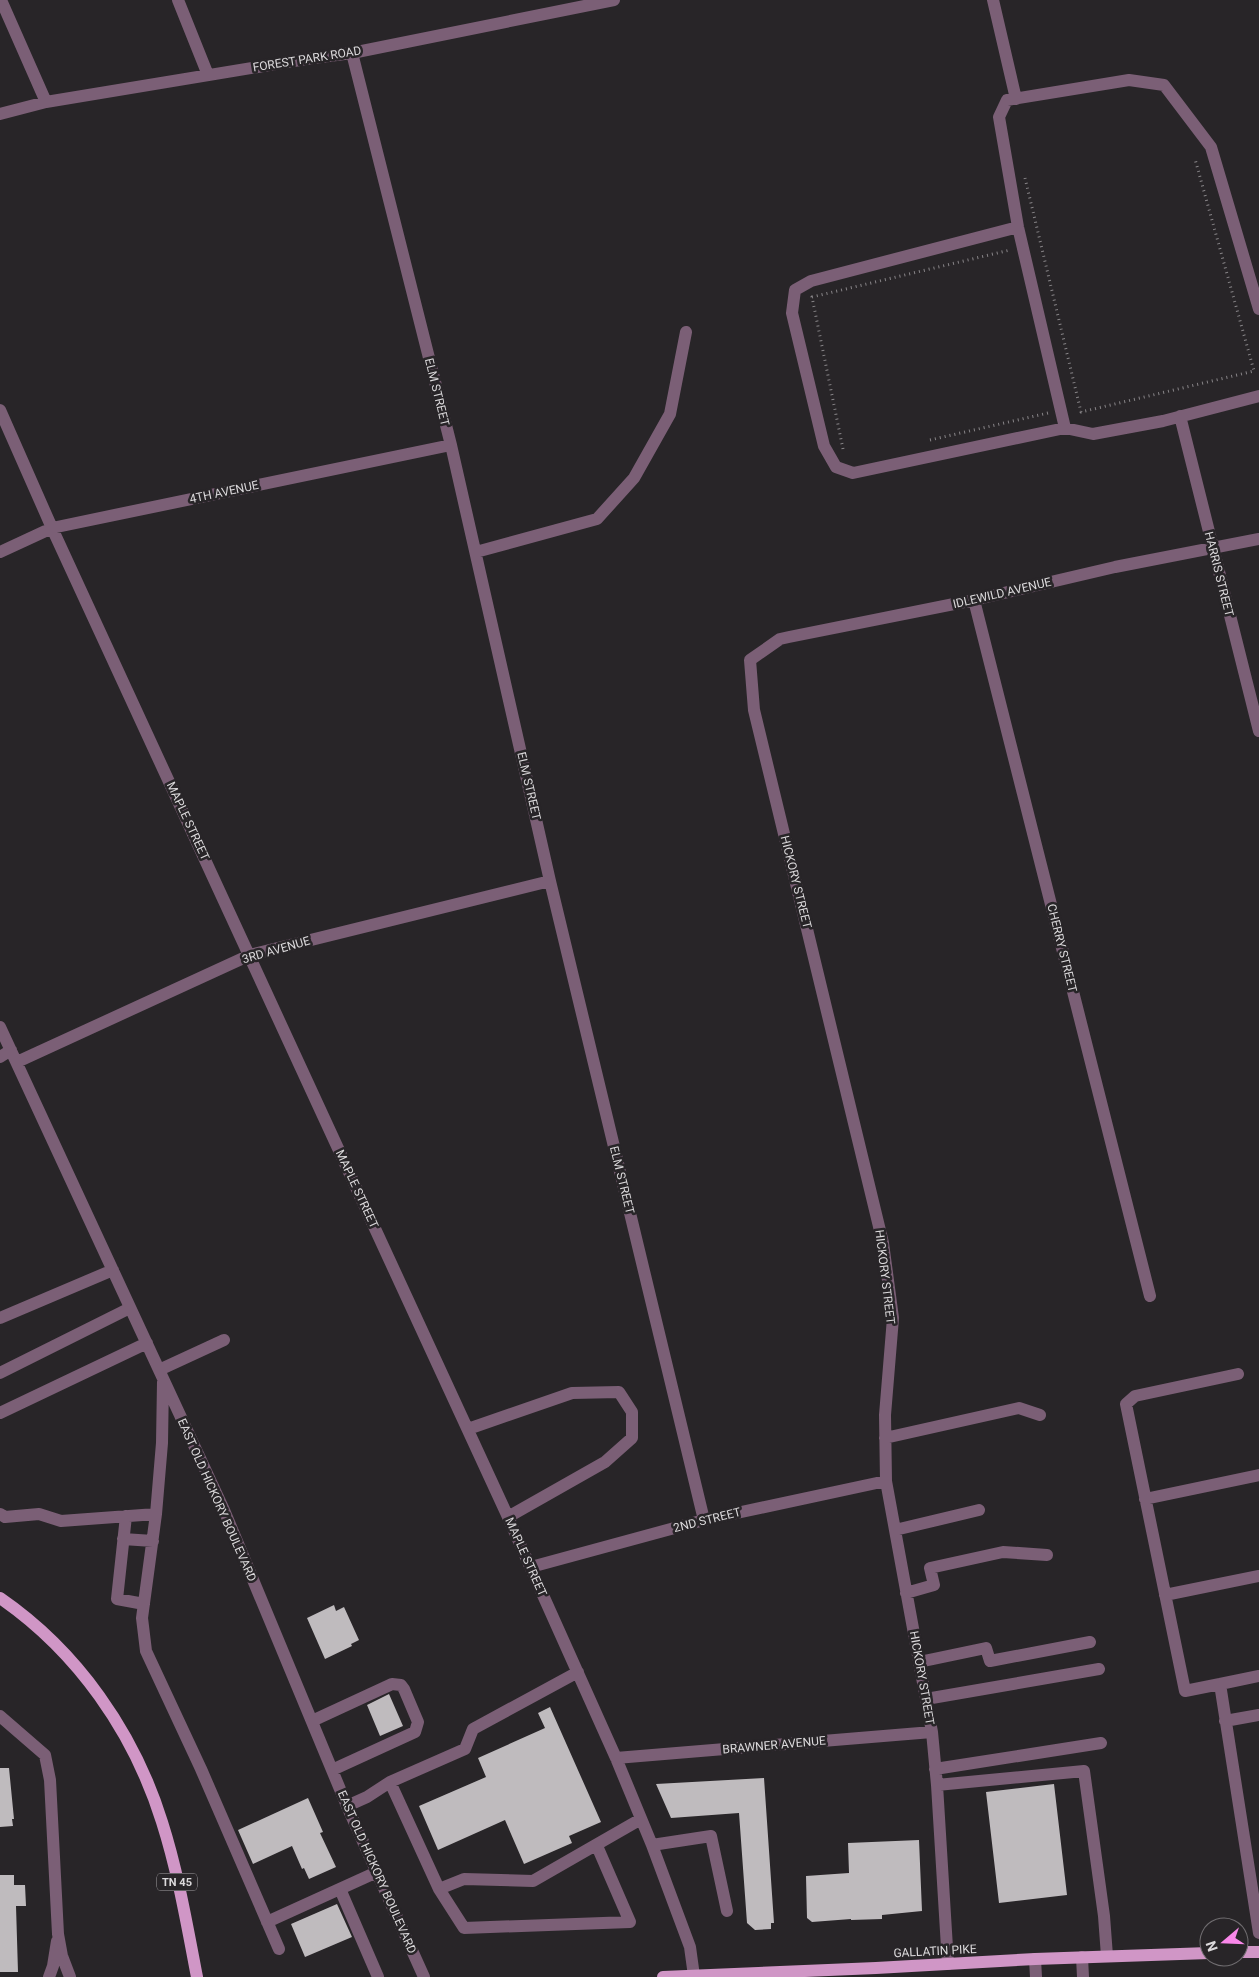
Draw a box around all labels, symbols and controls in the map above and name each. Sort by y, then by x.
street label: FOREST PARK ROAD [252,43,362,75]
street label: ELM STREET [422,357,452,427]
street label: 4TH AVENUE [188,478,260,506]
street label: HARRIS STREET [1202,530,1236,618]
street label: IDLEWILD AVENUE [951,575,1053,611]
street label: ELM STREET [514,751,544,821]
street label: MAPLE STREET [164,780,212,862]
street label: HICKORY STREET [778,834,814,930]
street label: CHERRY STREET [1044,902,1080,994]
street label: 3RD AVENUE [240,934,312,966]
street label: ELM STREET [607,1145,637,1215]
street label: MAPLE STREET [333,1148,381,1230]
street label: HICKORY STREET [872,1229,898,1325]
street label: EAST OLD HICKORY BOULEVARD [175,1416,259,1584]
street label: 2ND STREET [672,1505,742,1535]
street label: MAPLE STREET [502,1515,550,1599]
street label: HICKORY STREET [907,1630,937,1726]
street label: BRAWNER AVENUE [722,1733,826,1756]
street label: EAST OLD HICKORY BOULEVARD [335,1788,419,1956]
road number: TN 45 [157,1874,197,1890]
north arrow [1199,1917,1249,1967]
text: N [1203,1939,1221,1954]
street label: GALLATIN PIKE [893,1942,977,1960]

